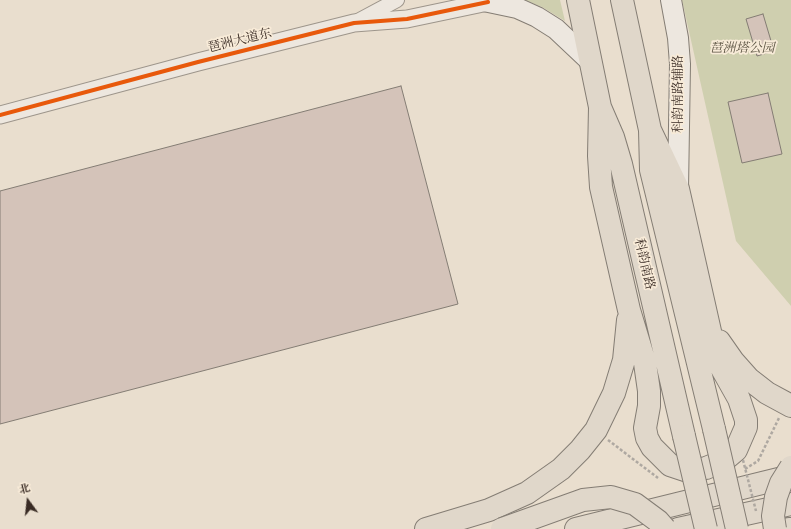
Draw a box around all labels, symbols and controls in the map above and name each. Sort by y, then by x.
street label: 琶洲大道东 [207,26,273,56]
park label: 琶洲塔公园 [710,41,774,57]
street label: 科韵南路辅路 [671,55,687,133]
street label: 科韵南路 [631,237,657,291]
north arrow [8,481,48,521]
text: 北 [18,481,32,497]

